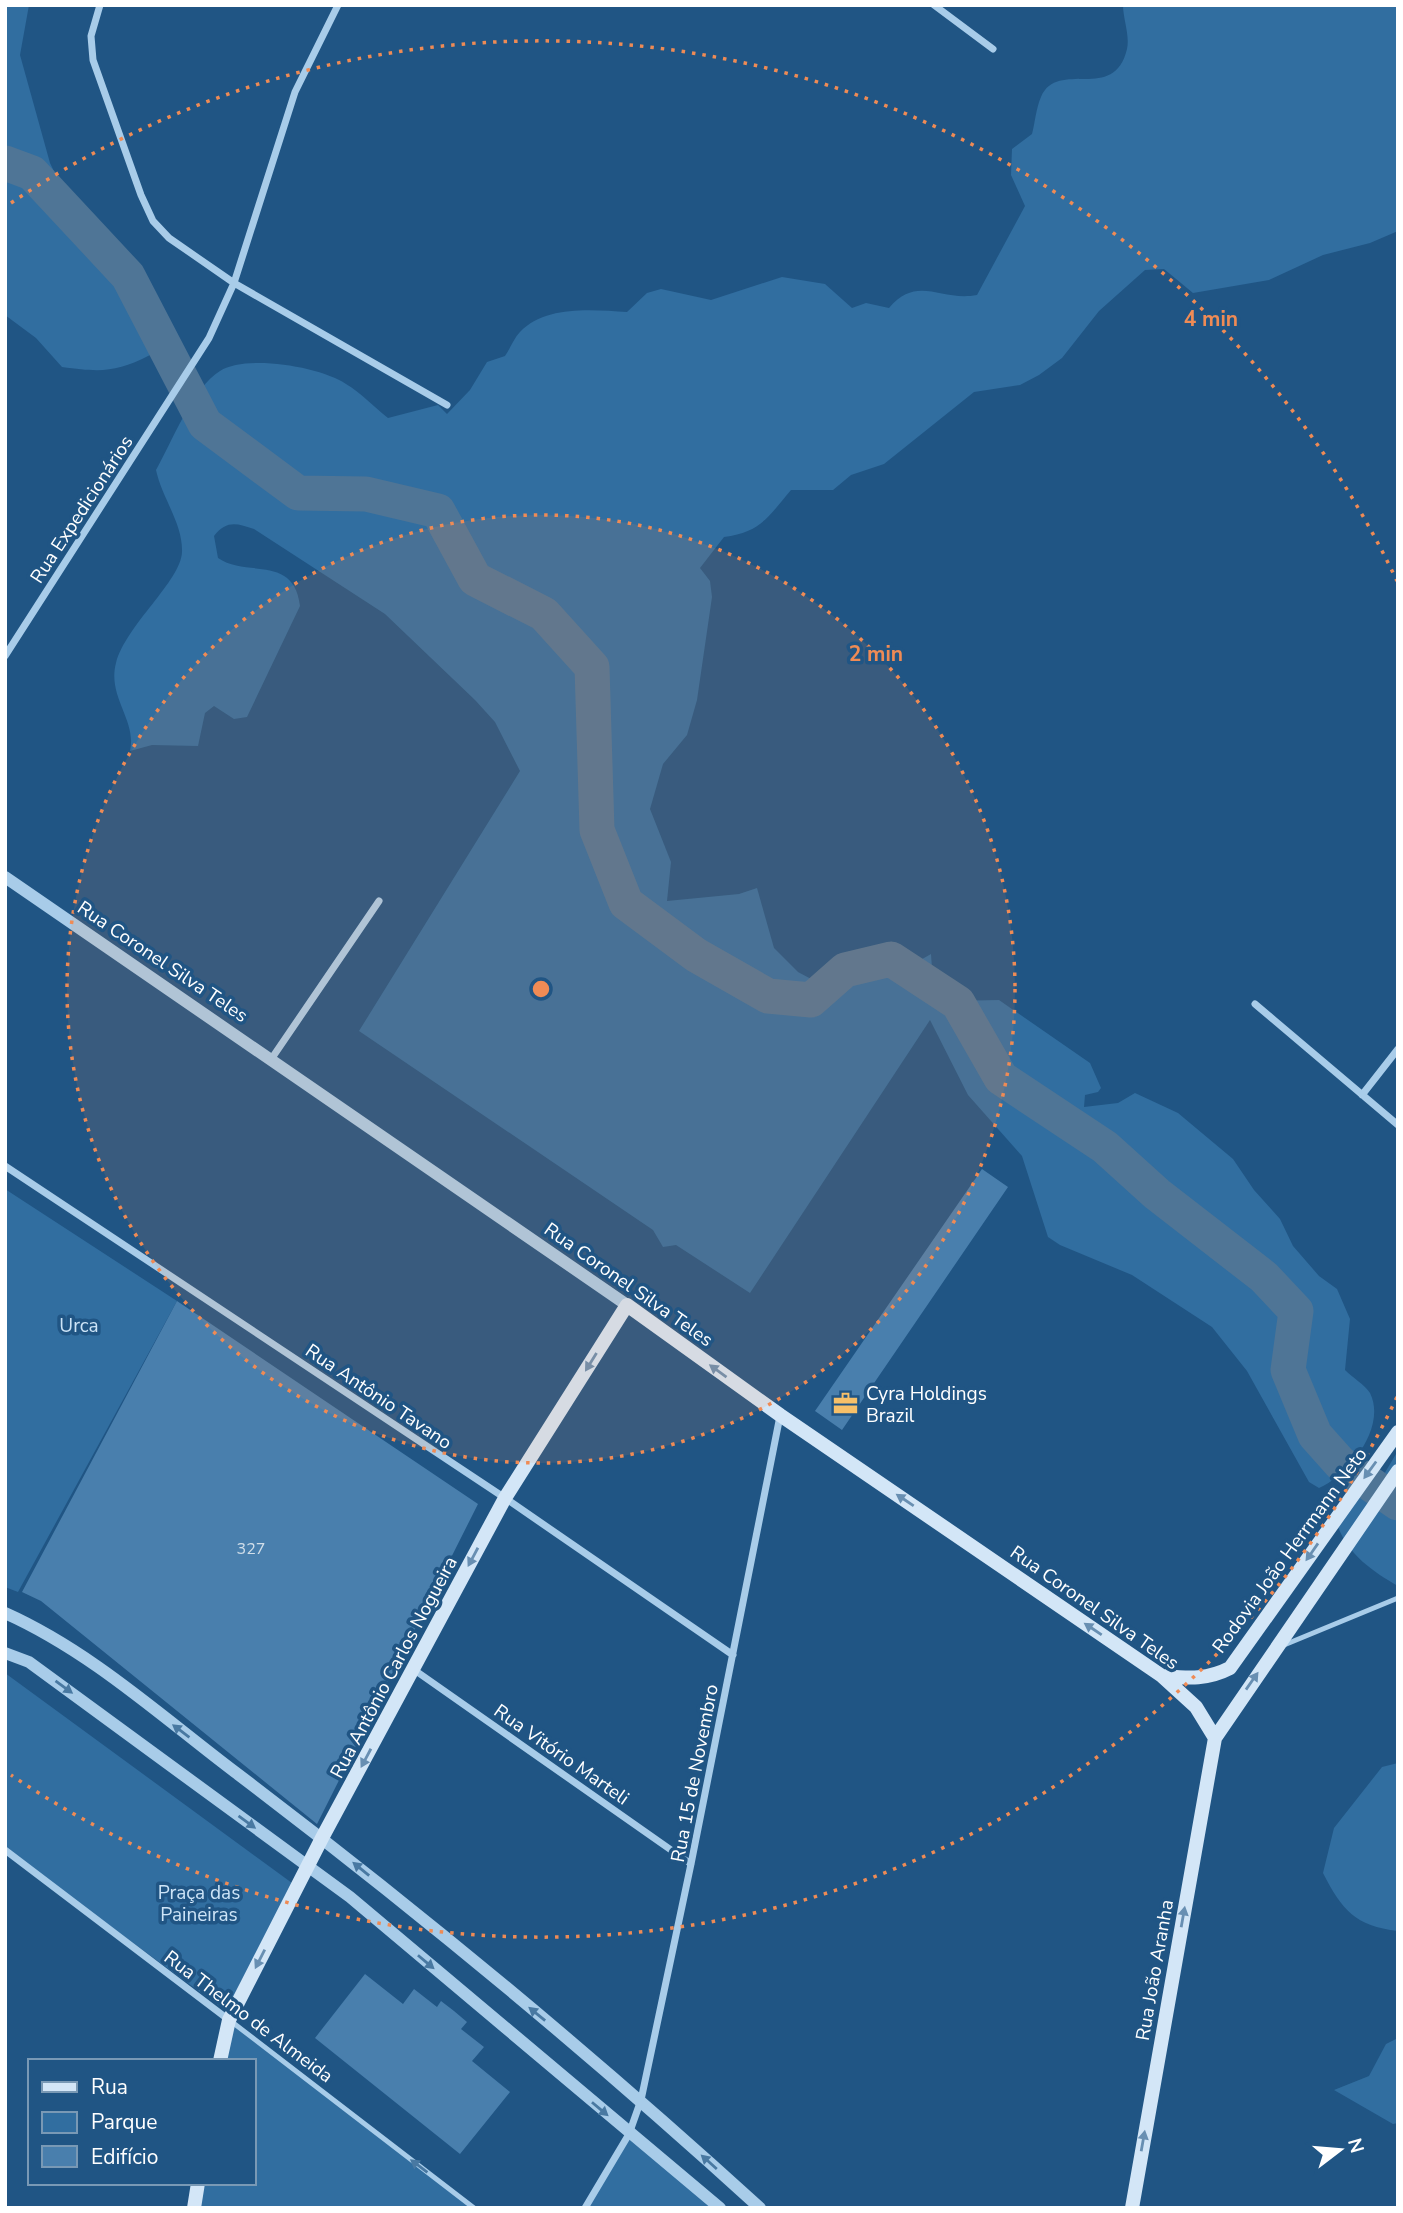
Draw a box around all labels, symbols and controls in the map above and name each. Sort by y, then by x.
text: 4 min [1184,305,1238,333]
street label: Rua Expedicionários [24,431,139,589]
text: 2 min [849,640,903,668]
street label: Rua Coronel Silva Teles [72,895,253,1029]
centre of rings [529,977,553,1001]
street label: Rua Coronel Silva Teles [539,1217,718,1353]
park label: Urca [59,1313,99,1339]
street label: Rua Antônio Tavano [300,1338,457,1456]
one-way arrow [584,1353,597,1372]
one-way arrow [709,1364,727,1378]
place label: Cyra Holdings Brazil [866,1381,987,1429]
office icon: Cyra Holdings Brazil [832,1390,860,1418]
street label: Rodovia João Herrmann Neto [1206,1443,1373,1659]
one-way arrow [1363,1461,1377,1479]
one-way arrow [896,1493,914,1507]
house number: 327 [237,1538,265,1560]
street label: Rua Coronel Silva Teles [1005,1540,1184,1676]
one-way arrow [1305,1543,1319,1561]
one-way arrow [468,1547,479,1567]
street label: Rua Antônio Carlos Nogueira [324,1552,464,1783]
one-way arrow [1084,1622,1102,1636]
one-way arrow [1245,1672,1259,1690]
one-way arrow [55,1680,73,1694]
street label: Rua 15 de Novembro [665,1682,725,1864]
street label: Rua Vitório Marteli [488,1698,634,1811]
one-way arrow [172,1724,190,1738]
one-way arrow [360,1748,372,1768]
one-way arrow [238,1814,256,1828]
one-way arrow [352,1862,370,1877]
park label: Praça das Paineiras [158,1880,240,1928]
street label: Rua João Aranha [1130,1898,1180,2043]
one-way arrow [1178,1905,1189,1927]
street label: Rua Thelmo de Almeida [159,1945,338,2089]
one-way arrow [254,1949,266,1969]
one-way arrow [418,1954,435,1969]
one-way arrow [528,2007,545,2022]
legend [28,2059,256,2185]
text: Rua [91,2073,128,2101]
one-way arrow [591,2101,608,2116]
text: Parque [91,2108,158,2136]
north arrow [1305,2115,1375,2185]
one-way arrow [1138,2129,1149,2151]
text: N [1341,2135,1370,2156]
text: Edifício [91,2143,158,2171]
one-way arrow [701,2155,718,2170]
one-way arrow [411,2159,429,2174]

